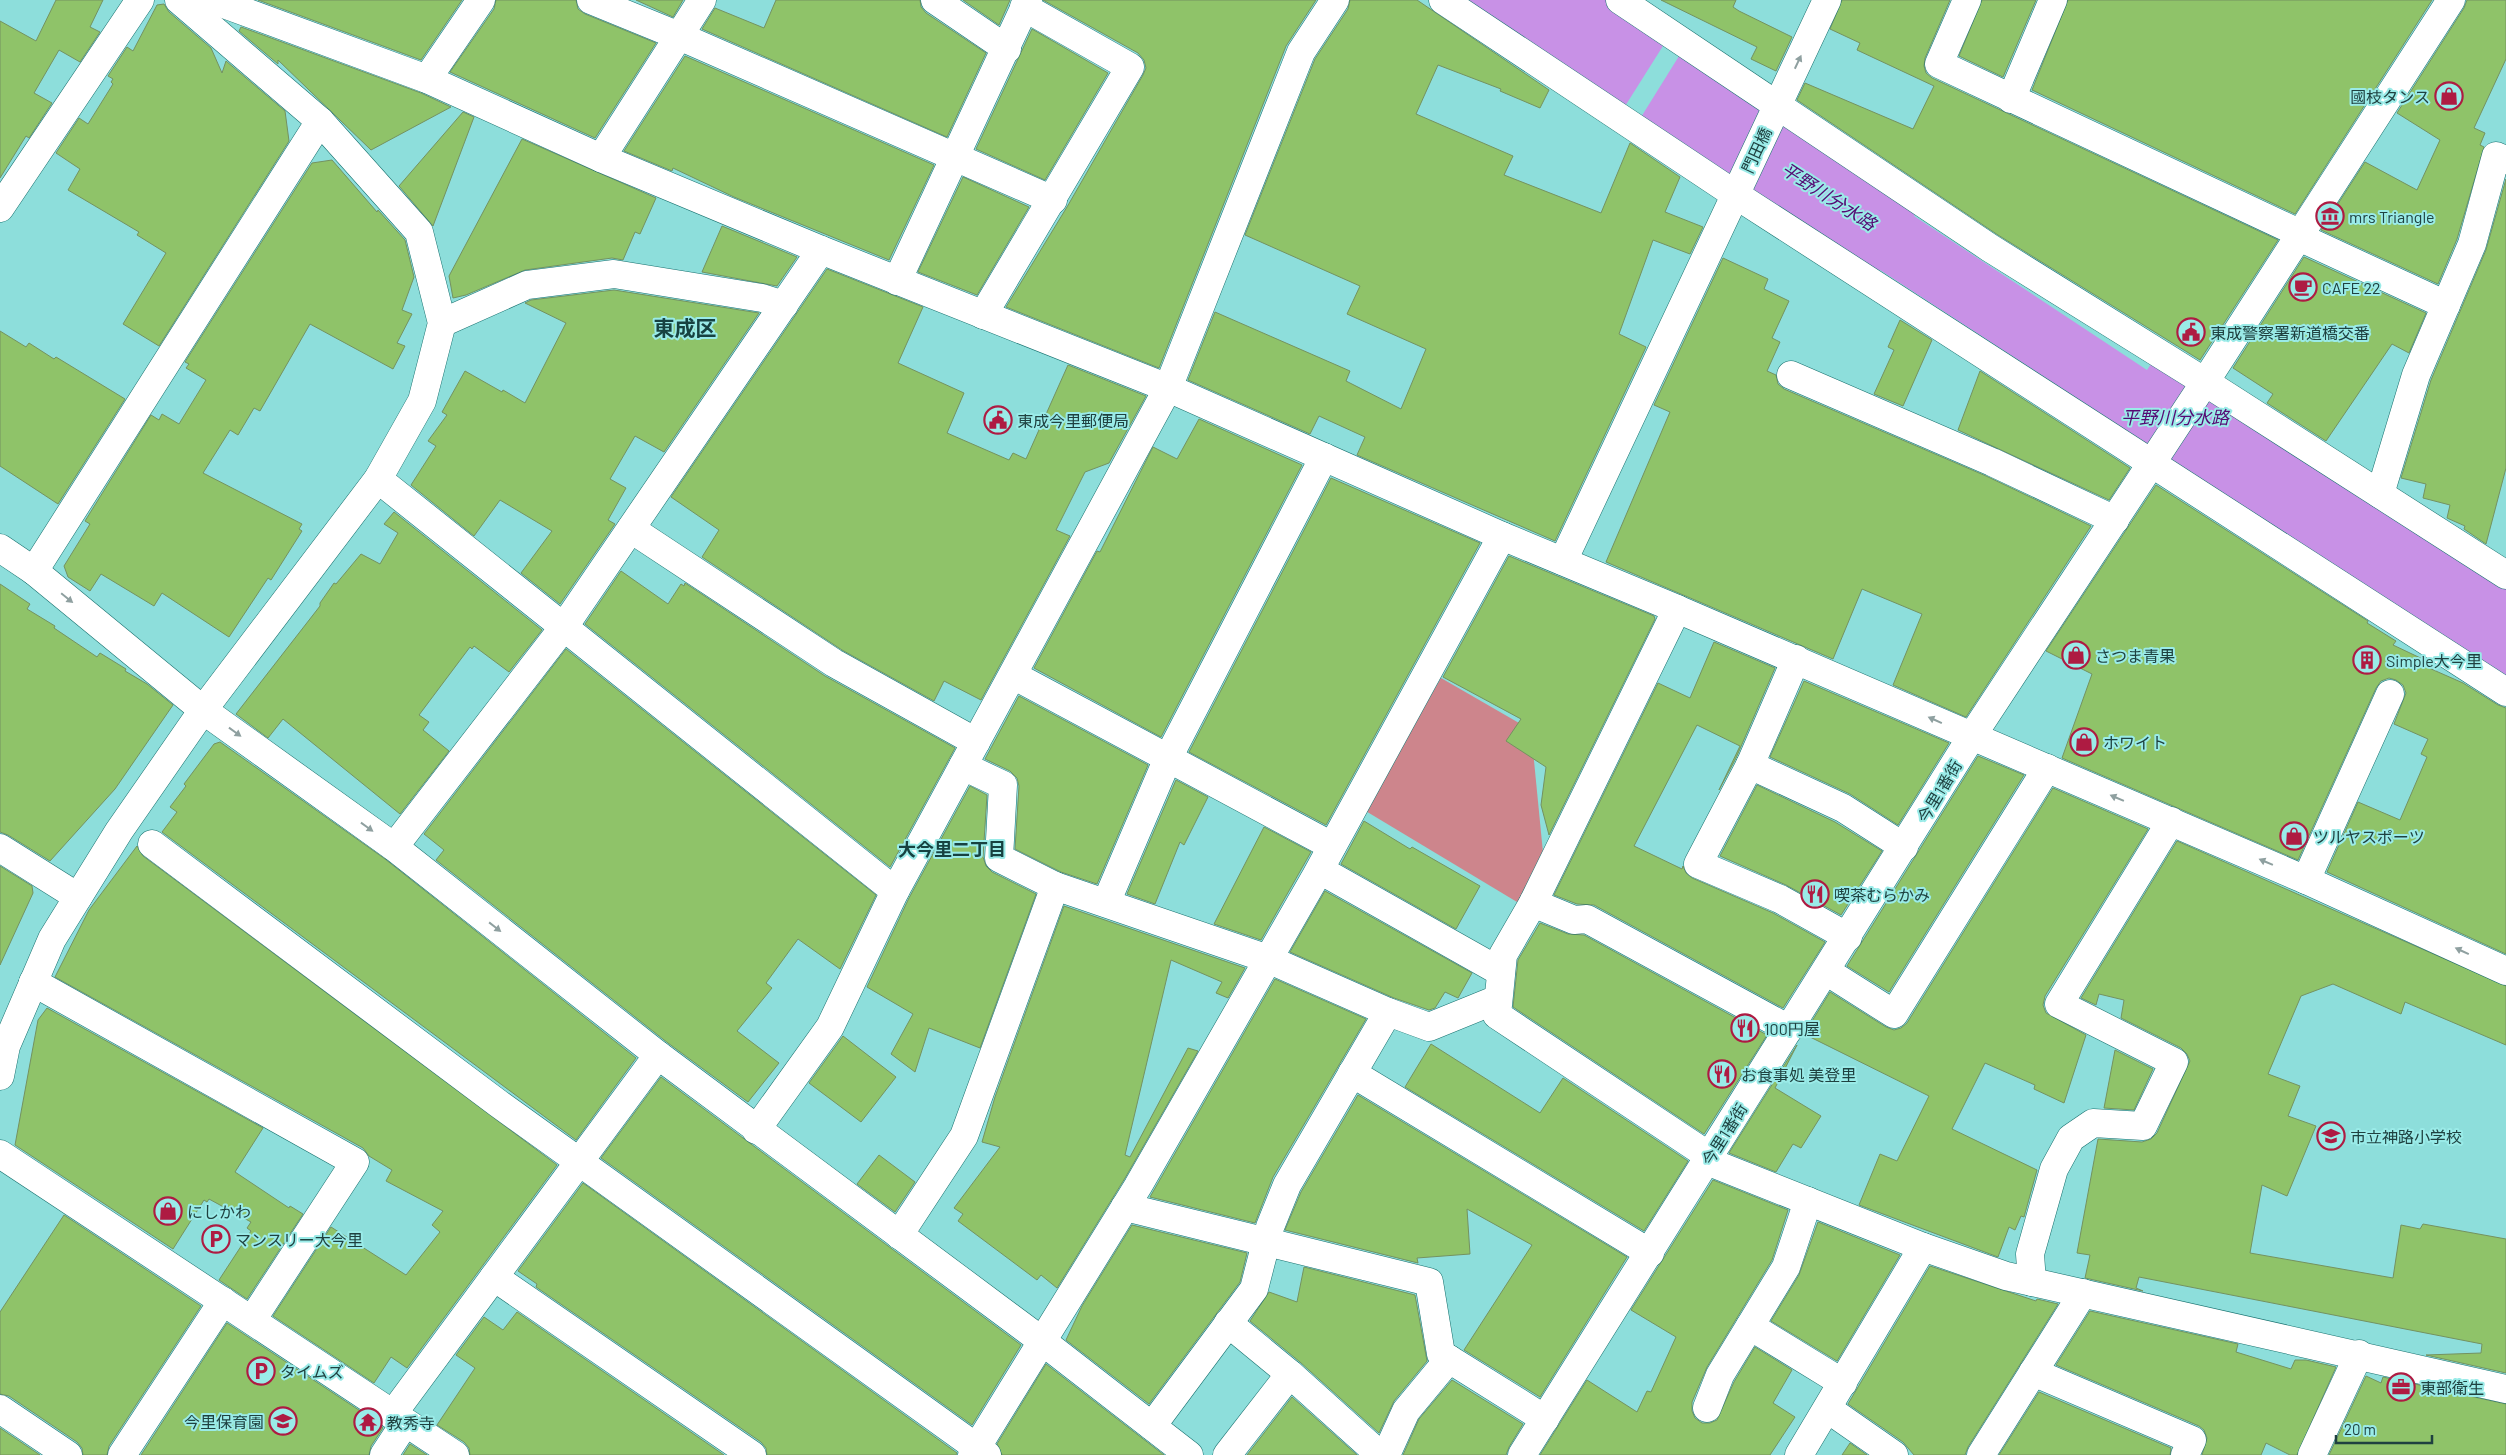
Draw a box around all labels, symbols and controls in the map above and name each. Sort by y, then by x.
one-way arrow [1794,55,1802,69]
shop icon: 國枝タンス [2434,81,2464,111]
place label: 國枝タンス [2350,87,2430,106]
street label: 門田橋 [1737,124,1775,176]
water label: 平野川分水路 [1778,157,1882,236]
museum icon: mrs Triangle [2315,201,2345,231]
place label: mrs Triangle [2349,207,2435,226]
cafe icon: CAFE 22 [2288,272,2318,302]
place label: CAFE 22 [2322,278,2381,297]
district label: 東成区 [654,315,717,340]
public building icon: 東成警察署新道橋交番 [2176,317,2206,347]
place label: 東成警察署新道橋交番 [2210,323,2370,342]
public building icon: 東成今里郵便局 [983,405,1013,435]
water label: 平野川分水路 [2121,406,2231,428]
place label: 東成今里郵便局 [1017,411,1129,430]
one-way arrow [60,592,73,603]
shop icon: さつま青果 [2061,640,2091,670]
building icon: Simple大今里 [2352,645,2382,675]
place label: さつま青果 [2095,646,2175,665]
place label: Simple大今里 [2386,651,2482,670]
one-way arrow [1928,716,1942,724]
one-way arrow [228,727,242,737]
shop icon: ホワイト [2069,727,2099,757]
place label: ホワイト [2103,733,2167,752]
street label: 今里1番街 [1913,756,1965,826]
one-way arrow [2110,793,2124,801]
shop icon: ツルヤスポーツ [2279,821,2309,851]
one-way arrow [360,822,374,832]
place label: ツルヤスポーツ [2313,827,2425,846]
district label: 大今里二丁目 [898,838,1006,860]
one-way arrow [2259,858,2273,866]
restaurant icon: 喫茶むらかみ [1800,879,1830,909]
place label: 喫茶むらかみ [1834,885,1930,904]
one-way arrow [488,921,501,932]
one-way arrow [2455,947,2469,955]
restaurant icon: 100円屋 [1730,1013,1760,1043]
place label: 100円屋 [1764,1019,1820,1038]
restaurant icon: お食事処 美登里 [1707,1059,1737,1089]
place label: お食事処 美登里 [1741,1065,1856,1084]
street label: 今里1番街 [1697,1099,1751,1169]
school or university icon: 市立神路小学校 [2316,1121,2346,1151]
place label: 市立神路小学校 [2350,1127,2462,1146]
shop icon: にしかわ [153,1196,183,1226]
place label: にしかわ [187,1202,251,1221]
parking icon: マンスリー大今里 [201,1224,231,1254]
place label: マンスリー大今里 [235,1230,363,1249]
parking icon: タイムズ [246,1356,276,1386]
place label: タイムズ [280,1362,344,1381]
office icon: 東部衛生 [2386,1372,2416,1402]
place label: 東部衛生 [2420,1378,2484,1397]
school or university icon: 今里保育園 [268,1406,298,1436]
temple icon: 教秀寺 [353,1407,383,1437]
place label: 今里保育園 [184,1412,264,1431]
scale bar [2336,1412,2432,1444]
place label: 教秀寺 [387,1413,435,1432]
text: 20 m [2344,1420,2376,1438]

